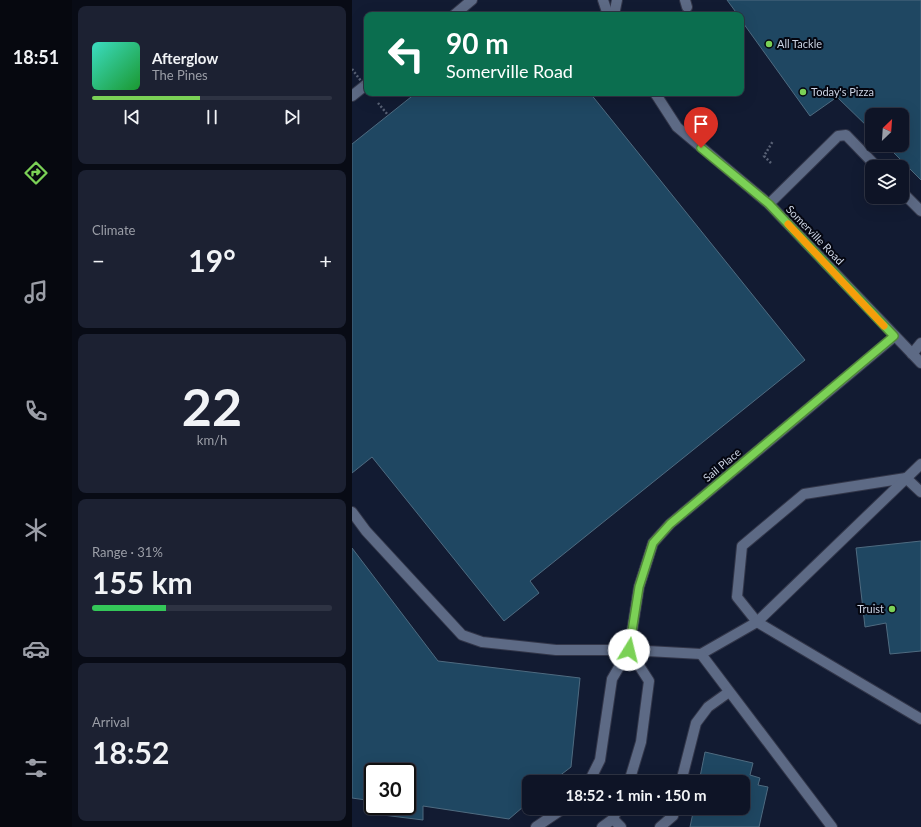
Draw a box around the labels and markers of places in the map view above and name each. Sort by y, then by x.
place label: All Tackle [777,37,822,50]
marker: All Tackle [764,39,774,49]
place label: Today's Pizza [811,85,874,98]
marker: Today's Pizza [798,87,808,97]
pin [684,107,718,148]
place label: Truist [857,602,884,615]
marker: Truist [887,604,897,614]

